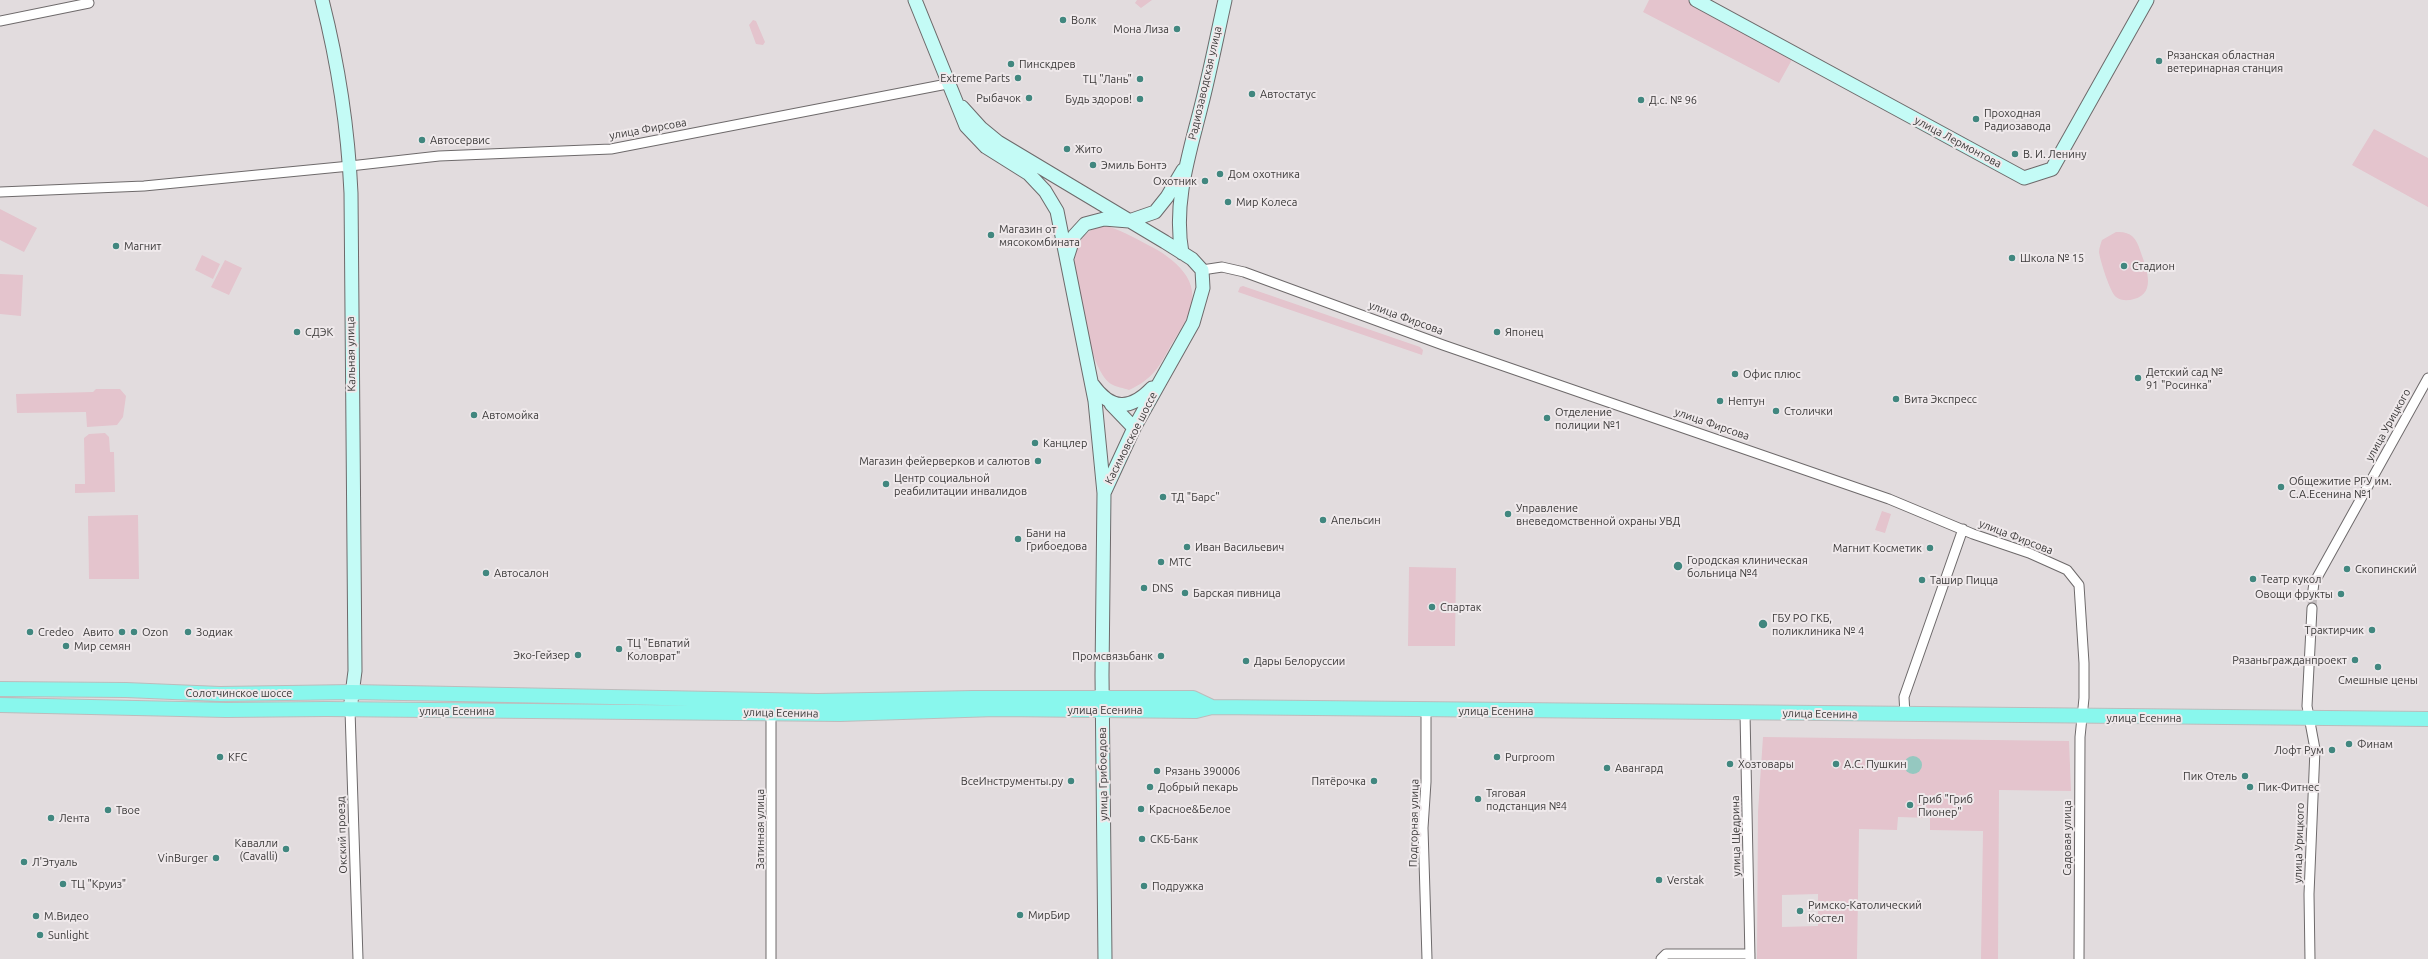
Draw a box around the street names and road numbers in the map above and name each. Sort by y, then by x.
street label: Радиозаводская улица [1185,25,1225,141]
street label: улица Лермонтова [1912,113,2004,171]
street label: улица Фирсова [608,116,688,142]
street label: улица Фирсова [1367,298,1445,338]
street label: Кальная улица [344,316,358,392]
street label: улица Урицкого [2363,386,2413,464]
street label: Касимовское шоссе [1102,390,1160,486]
street label: улица Фирсова [1673,405,1751,443]
street label: улица Фирсова [1977,517,2055,557]
street label: Солотчинское шоссе [186,686,292,700]
street label: улица Есенина [1068,703,1142,717]
street label: улица Есенина [420,704,494,718]
street label: улица Есенина [1459,704,1533,718]
street label: улица Есенина [743,706,819,720]
street label: улица Есенина [1782,707,1858,721]
street label: улица Есенина [2107,711,2181,725]
street label: улица Грибоедова [1096,727,1110,821]
street label: Подгорная улица [1407,779,1421,867]
street label: Затинная улица [753,789,767,869]
street label: улица Щедрина [1729,795,1743,877]
street label: Окский проезд [334,796,350,874]
street label: Садовая улица [2060,800,2074,876]
street label: улица Урицкого [2291,802,2307,884]

